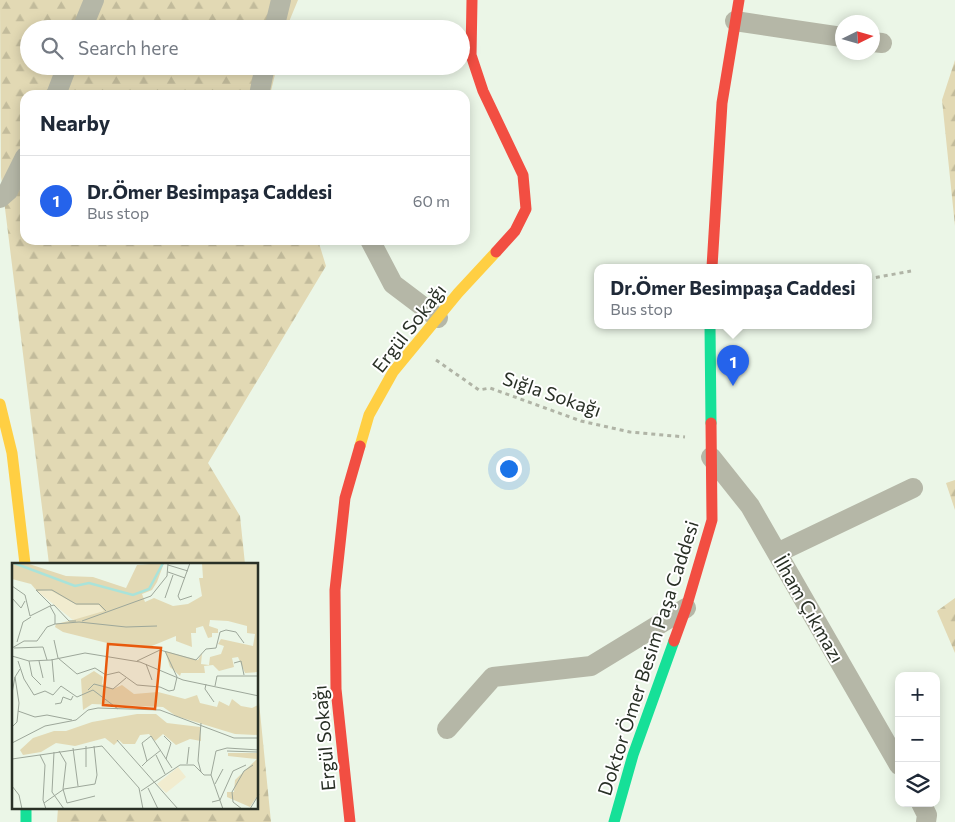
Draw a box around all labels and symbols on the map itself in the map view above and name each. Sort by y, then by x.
north arrow [835,15,880,60]
street label: Ergül Sokağı [367,279,450,377]
pin: 1 [717,345,749,386]
street label: Sığla Sokağı [500,366,604,421]
your location [496,456,522,482]
street label: Doktor Ömer Besim Paşa Caddesi [592,517,703,798]
street label: İlham Çıkmazı [769,551,849,667]
inset map [12,563,259,810]
street label: Ergül Sokağı [307,684,340,792]

